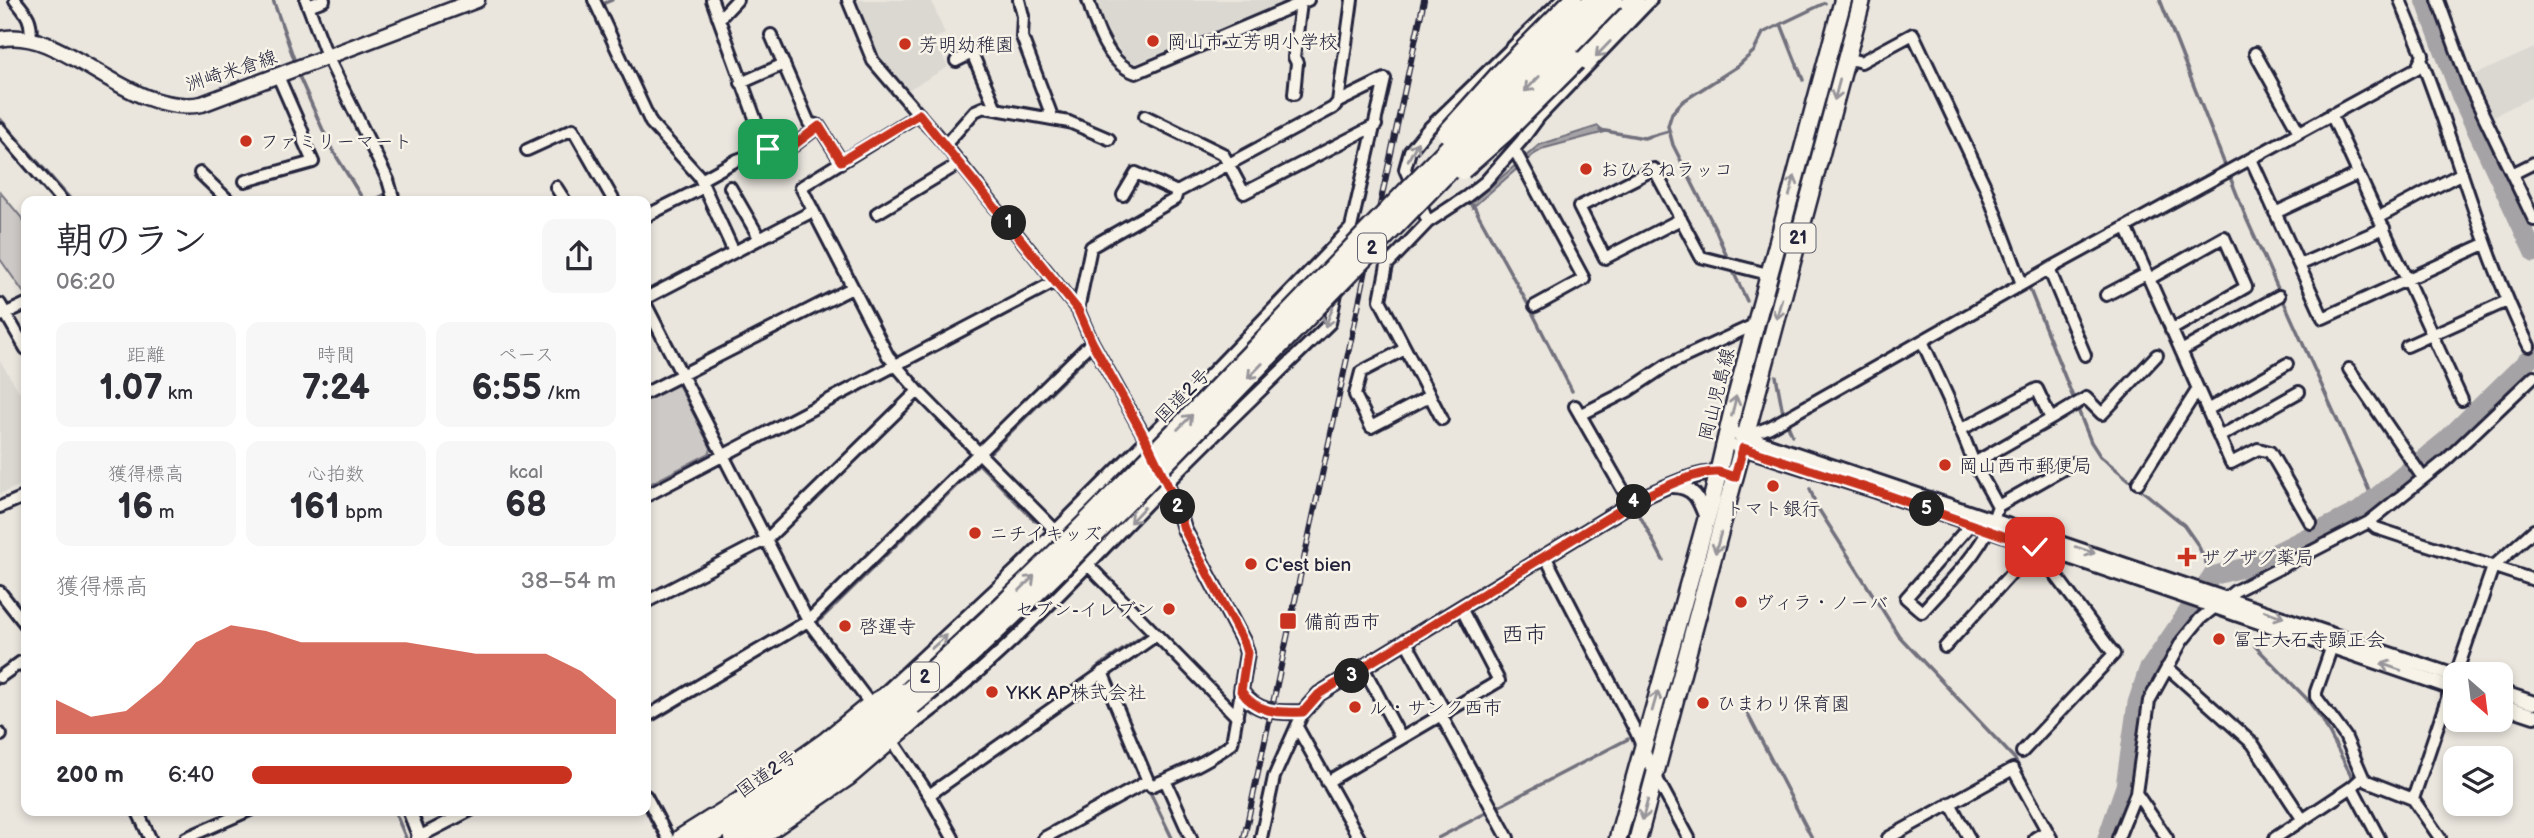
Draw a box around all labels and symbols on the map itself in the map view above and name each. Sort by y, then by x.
place label: 岡山市立芳明小学校 [1167,31,1338,54]
marker: 岡山市立芳明小学校 [1145,33,1161,49]
place label: 芳明幼稚園 [919,34,1014,57]
marker: 芳明幼稚園 [897,36,913,52]
one-way arrow [1595,40,1612,57]
street label: 洲崎米倉線 [183,46,280,97]
one-way arrow [1523,75,1540,92]
one-way arrow [1830,78,1843,100]
pin [738,119,798,179]
place label: ファミリーマート [260,131,412,154]
marker: ファミリーマート [238,133,254,149]
one-way arrow [1407,141,1421,161]
place label: おひるねラッコ [1600,159,1733,182]
marker: おひるねラッコ [1578,161,1594,177]
one-way arrow [1787,175,1800,197]
pin: 1 [992,206,1026,241]
road number: 21 [1780,224,1815,252]
road number: 2 [1358,234,1386,262]
one-way arrow [1772,298,1785,320]
one-way arrow [1321,306,1334,327]
street label: 岡山児島線 [1695,345,1740,443]
one-way arrow [1247,363,1264,380]
street label: 国道2号 [1151,364,1215,428]
one-way arrow [1728,395,1741,418]
one-way arrow [1177,413,1194,430]
place label: 岡山西市郵便局 [1959,455,2092,478]
marker: 岡山西市郵便局 [1937,457,1953,473]
marker: トマト銀行 [1765,478,1781,494]
pin: 4 [1616,484,1652,520]
pin: 2 [1160,490,1196,524]
pin: 5 [1910,491,1944,526]
place label: トマト銀行 [1725,498,1821,521]
one-way arrow [1129,506,1146,523]
pin [2005,517,2065,577]
place label: ニチイキッズ [989,523,1102,546]
marker: ニチイキッズ [967,525,983,541]
one-way arrow [1710,532,1723,554]
one-way arrow [2074,545,2096,558]
place label: ザグザグ薬局 [2201,547,2314,570]
marker: ザグザグ薬局 [2179,549,2195,565]
place label: C'est bien [1265,554,1351,577]
marker: C'est bien [1243,556,1259,572]
one-way arrow [1018,574,1035,591]
place label: ヴィラ・ノーバ [1755,592,1888,615]
marker: ヴィラ・ノーバ [1733,594,1749,610]
place label: セブン-イレブン [1015,599,1155,622]
marker: セブン-イレブン [1161,601,1177,617]
one-way arrow [2263,608,2285,621]
marker: 備前西市 [1278,611,1298,631]
place label: 備前西市 [1304,611,1380,634]
place label: 啓運寺 [859,616,916,639]
marker: 啓運寺 [837,618,853,634]
district label: 西市 [1501,621,1547,649]
place label: 冨士大石寺顕正会 [2233,629,2385,652]
marker: 冨士大石寺顕正会 [2211,631,2227,647]
one-way arrow [930,634,948,650]
pin: 3 [1334,658,1370,694]
one-way arrow [2380,660,2402,672]
road number: 2 [911,662,939,692]
north arrow [2443,662,2513,732]
place label: YKK AP株式会社 [1005,682,1146,705]
marker: YKK AP株式会社 [984,684,1000,700]
one-way arrow [1649,690,1662,713]
place label: ひまわり保育園 [1717,693,1850,716]
marker: ひまわり保育園 [1695,695,1711,711]
place label: ル・サンク西市 [1369,697,1502,720]
marker: ル・サンク西市 [1347,699,1363,715]
street label: 国道2号 [732,745,801,803]
one-way arrow [1638,799,1651,821]

